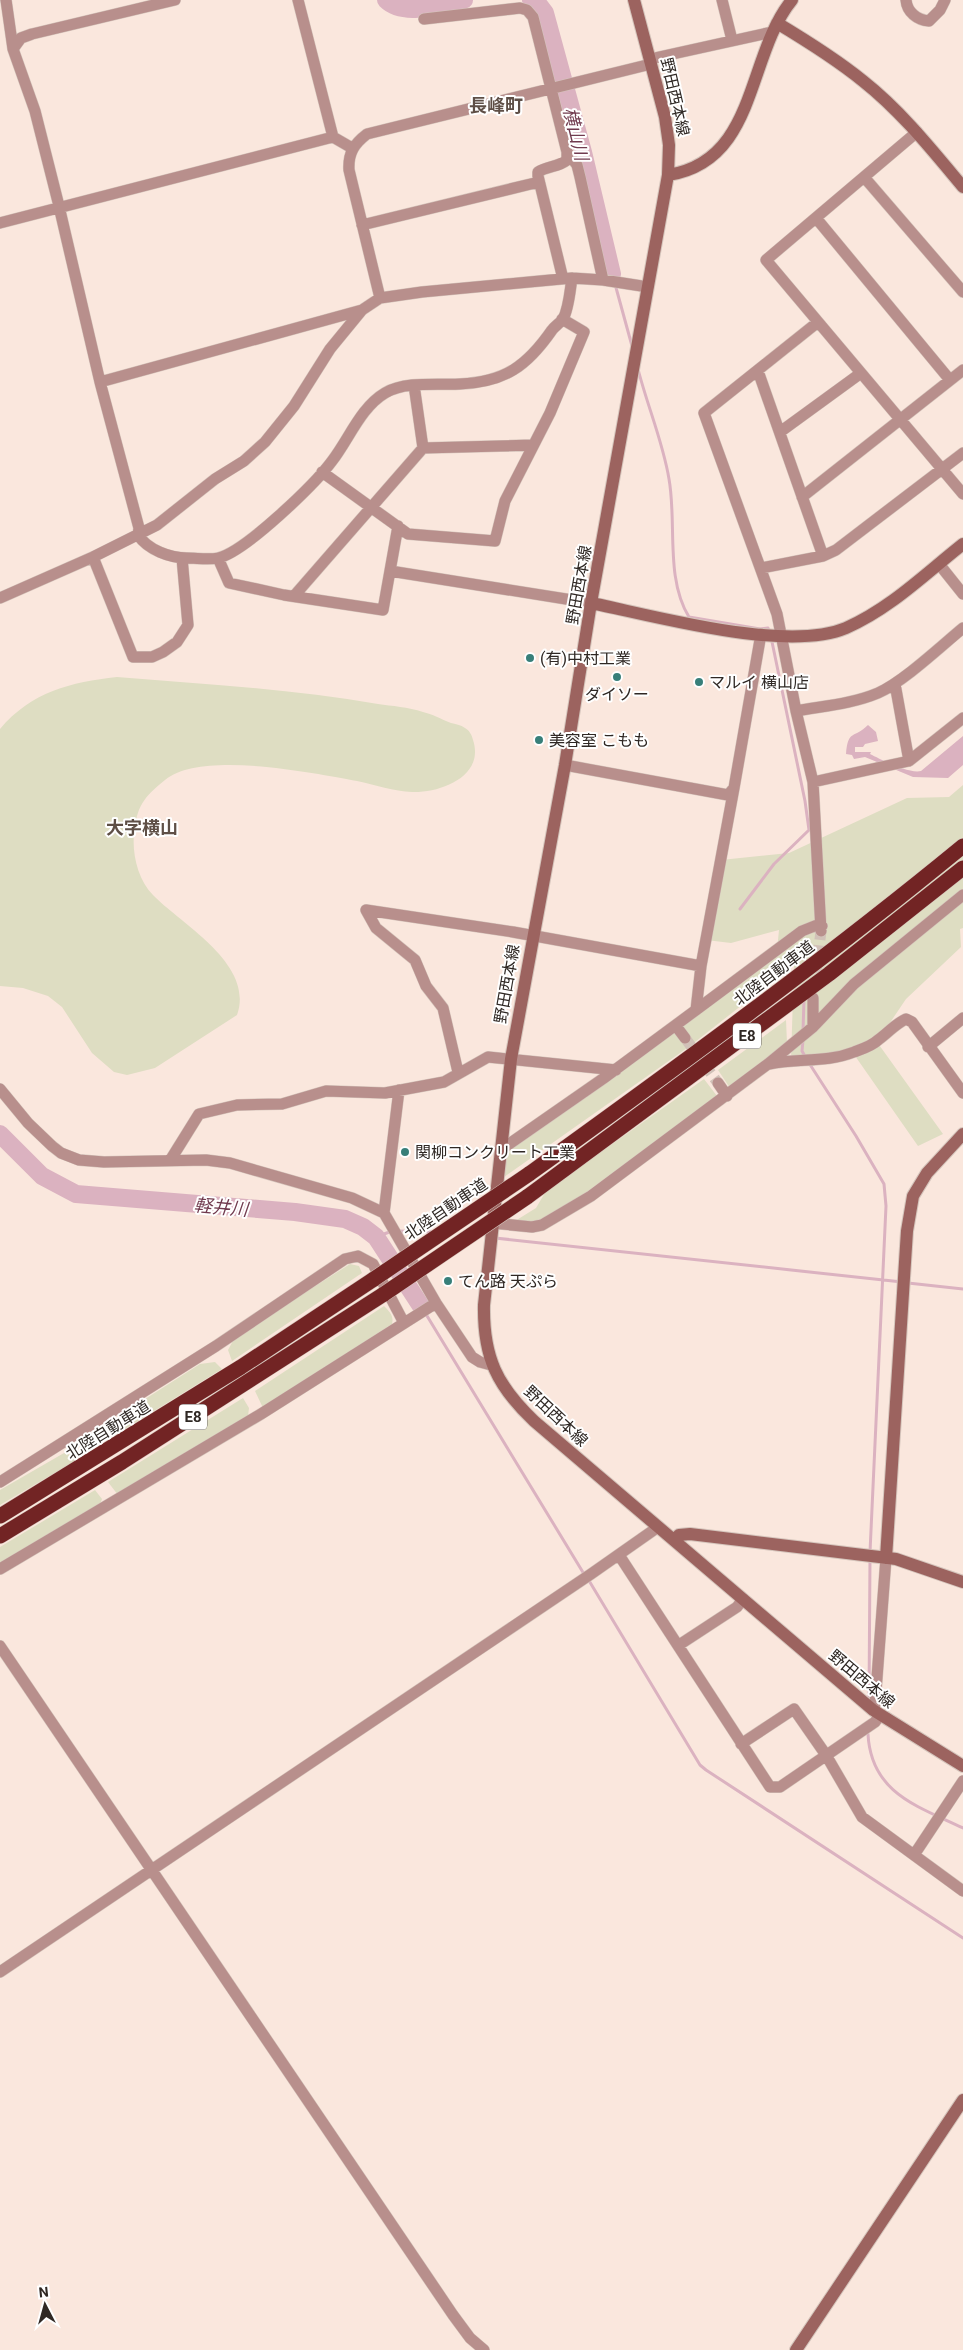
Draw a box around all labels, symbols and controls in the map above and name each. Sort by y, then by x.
street label: 野田西本線 [657,56,693,138]
district label: 長峰町 [469,95,523,116]
water label: 横山川 [559,105,593,165]
street label: 野田西本線 [563,544,595,626]
place label: (有)中村工業 [540,649,631,668]
marker: (有)中村工業 [524,652,536,664]
marker: ダイソー [611,671,623,683]
place label: マルイ 横山店 [709,673,809,692]
marker: マルイ 横山店 [693,676,705,688]
place label: ダイソー [585,685,649,704]
place label: 美容室 こもも [549,731,649,750]
marker: 美容室 こもも [533,734,545,746]
district label: 大字横山 [106,817,178,838]
street label: 北陸自動車道 [730,937,818,1009]
street label: 野田西本線 [491,943,523,1025]
road number: E8 [733,1024,761,1048]
place label: 関柳コンクリート工業 [415,1143,575,1162]
marker: 関柳コンクリート工業 [399,1146,411,1158]
street label: 北陸自動車道 [401,1174,491,1244]
water label: 軽井川 [193,1194,251,1220]
place label: てん路 天ぷら [458,1272,558,1291]
marker: てん路 天ぷら [442,1275,454,1287]
street label: 野田西本線 [520,1382,592,1450]
street label: 北陸自動車道 [62,1397,154,1463]
road number: E8 [179,1404,207,1430]
street label: 野田西本線 [825,1646,899,1712]
north arrow [20,2280,70,2330]
text: N [38,2284,49,2301]

